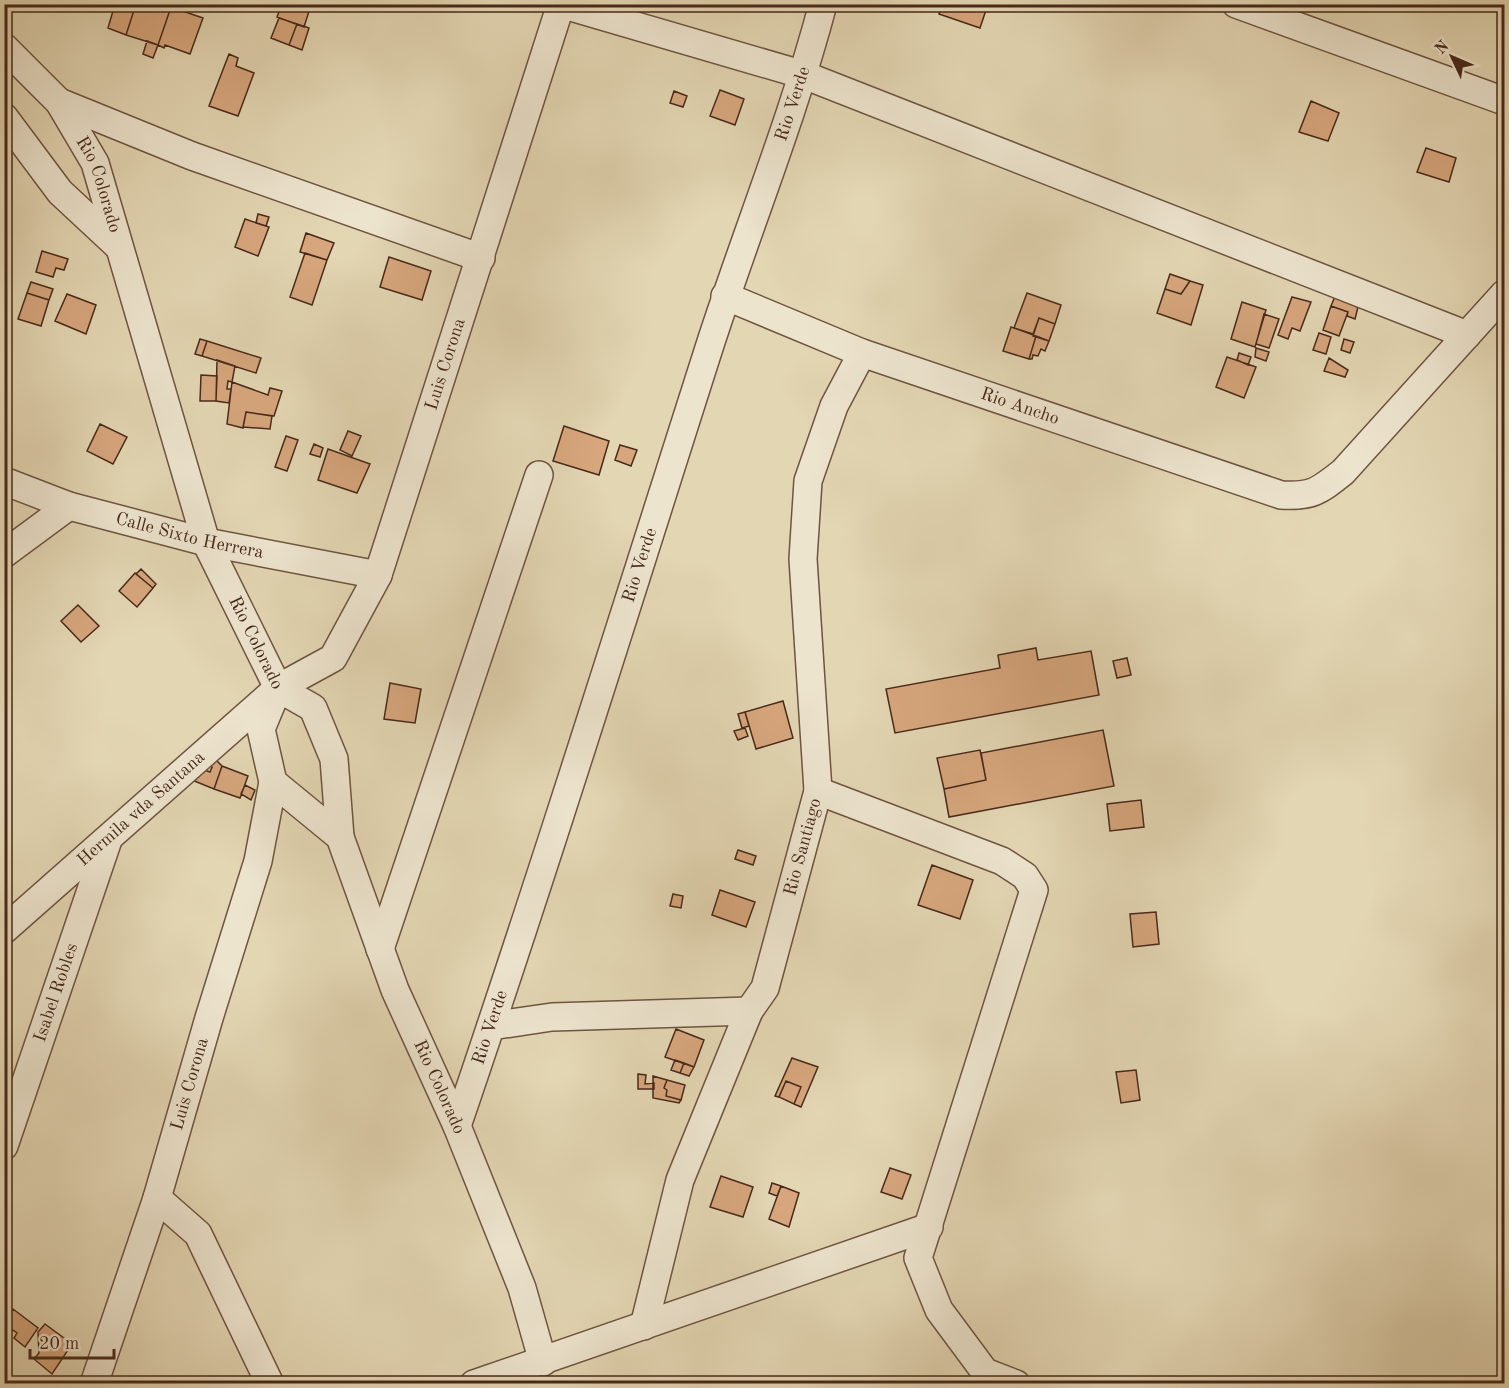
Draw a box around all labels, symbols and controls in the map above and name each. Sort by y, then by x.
north arrow [1422,27,1482,87]
text: N [1433,37,1453,58]
street label: Rio Verde [772,64,813,143]
street label: Rio Colorado [72,133,124,235]
street label: Luis Corona [422,316,469,412]
street label: Rio Ancho [978,385,1062,428]
street label: Calle Sixto Herrera [114,510,265,562]
street label: Rio Verde [620,526,660,605]
street label: Rio Colorado [225,594,286,692]
street label: Hermila vda Santana [74,748,208,870]
street label: Rio Santiago [781,796,825,898]
street label: Isabel Robles [31,941,81,1044]
street label: Rio Verde [469,988,511,1067]
street label: Luis Corona [168,1036,212,1132]
street label: Rio Colorado [410,1037,468,1137]
scale bar [30,1322,114,1360]
text: 20 m [39,1335,79,1353]

